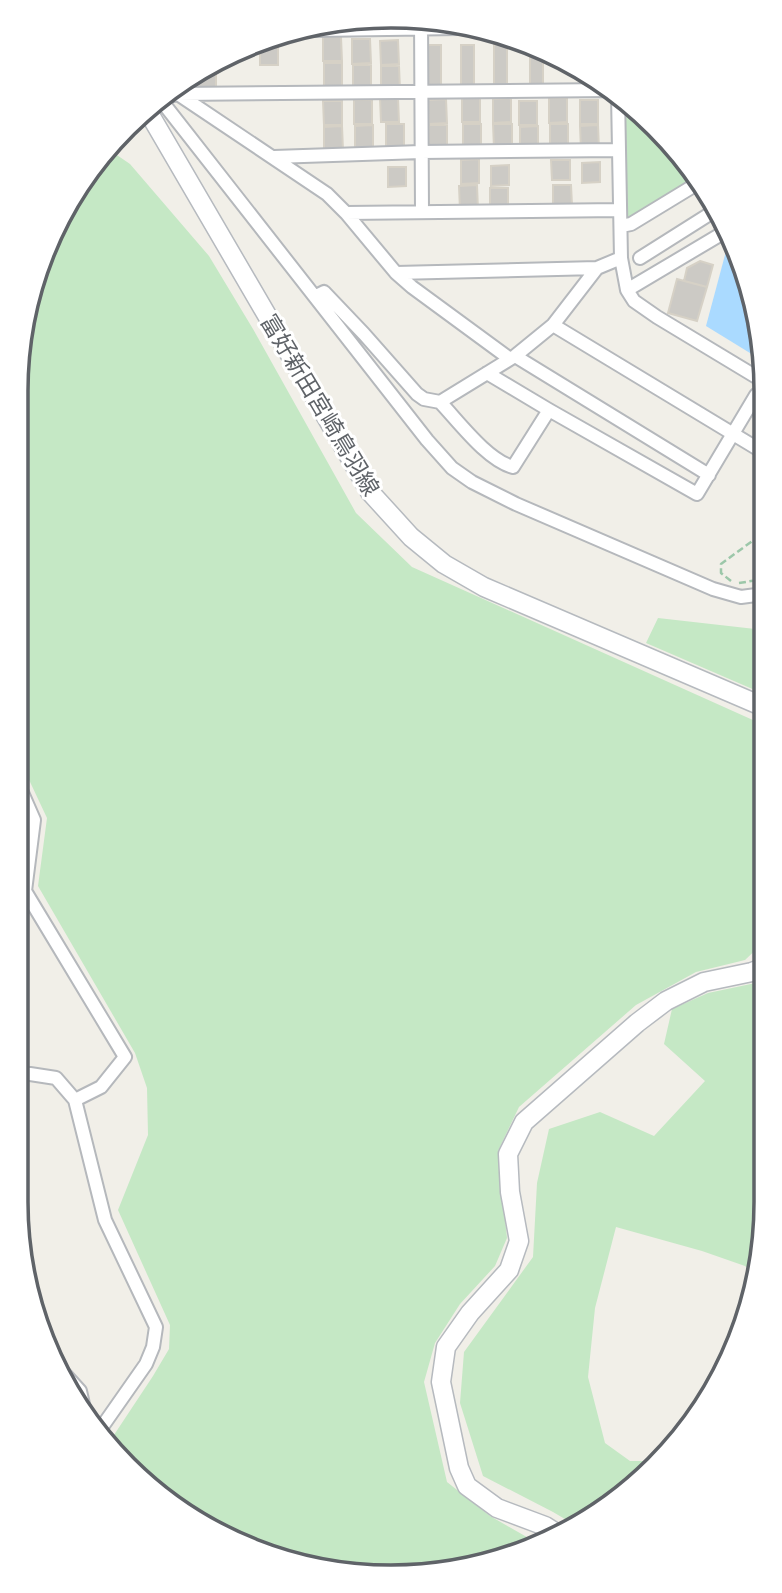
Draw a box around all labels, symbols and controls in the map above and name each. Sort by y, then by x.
street label: 富好新田宮崎鳥羽線 [255,309,385,501]

